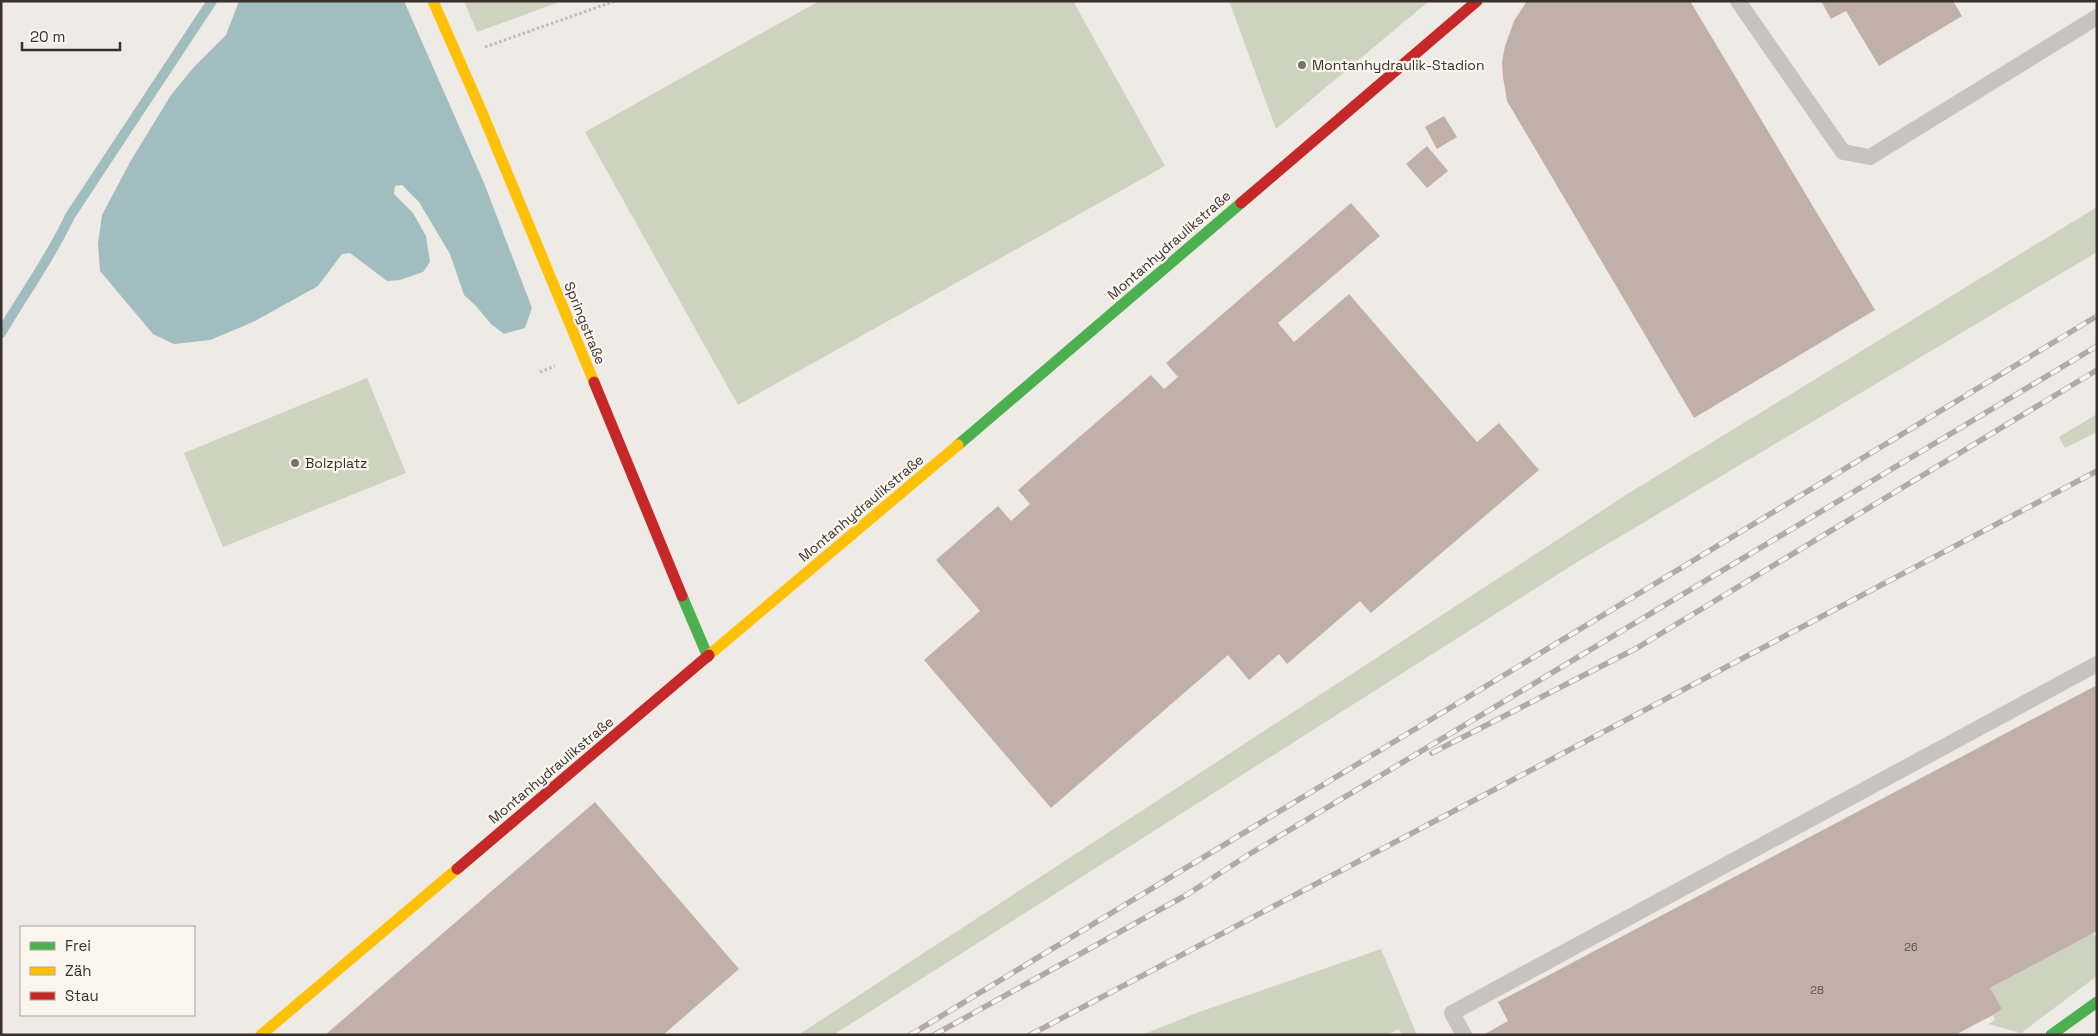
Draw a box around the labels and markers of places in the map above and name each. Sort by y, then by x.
place label: Montanhydraulik-Stadion [1312,56,1485,74]
marker: Montanhydraulik-Stadion [1296,59,1308,71]
place label: Bolzplatz [305,454,367,472]
marker: Bolzplatz [289,457,301,469]

